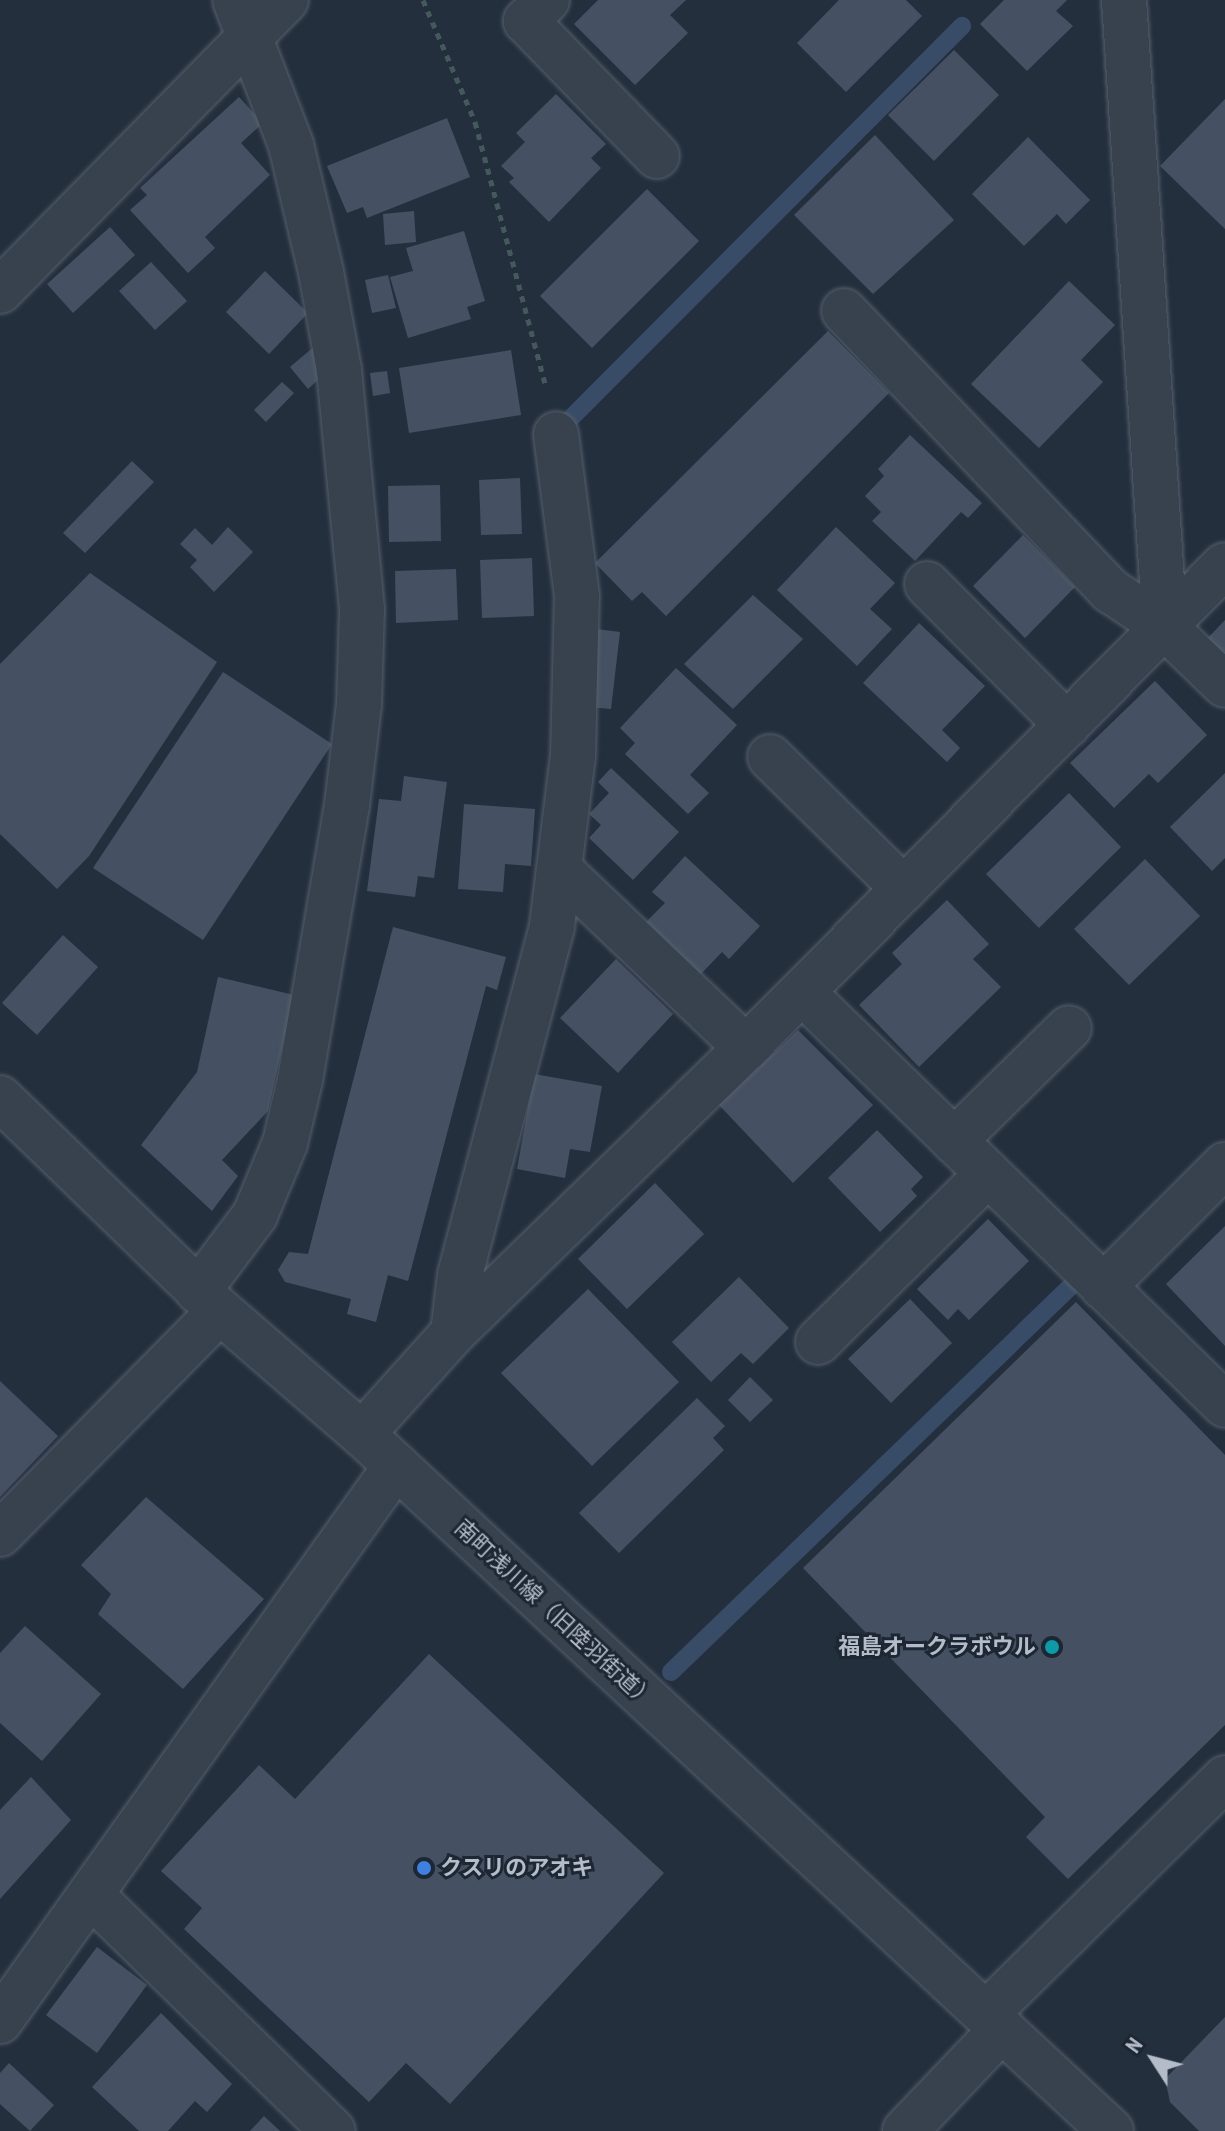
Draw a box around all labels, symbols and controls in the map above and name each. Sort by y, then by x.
street label: 南町浅川線（旧陸羽街道） [449,1514,661,1714]
place label: 福島オークラボウル [838,1634,1036,1660]
marker: 福島オークラボウル [1043,1638,1061,1656]
place label: クスリのアオキ [440,1855,594,1881]
marker: クスリのアオキ [415,1859,433,1877]
north arrow [1113,2019,1193,2099]
text: N [1119,2032,1148,2058]

